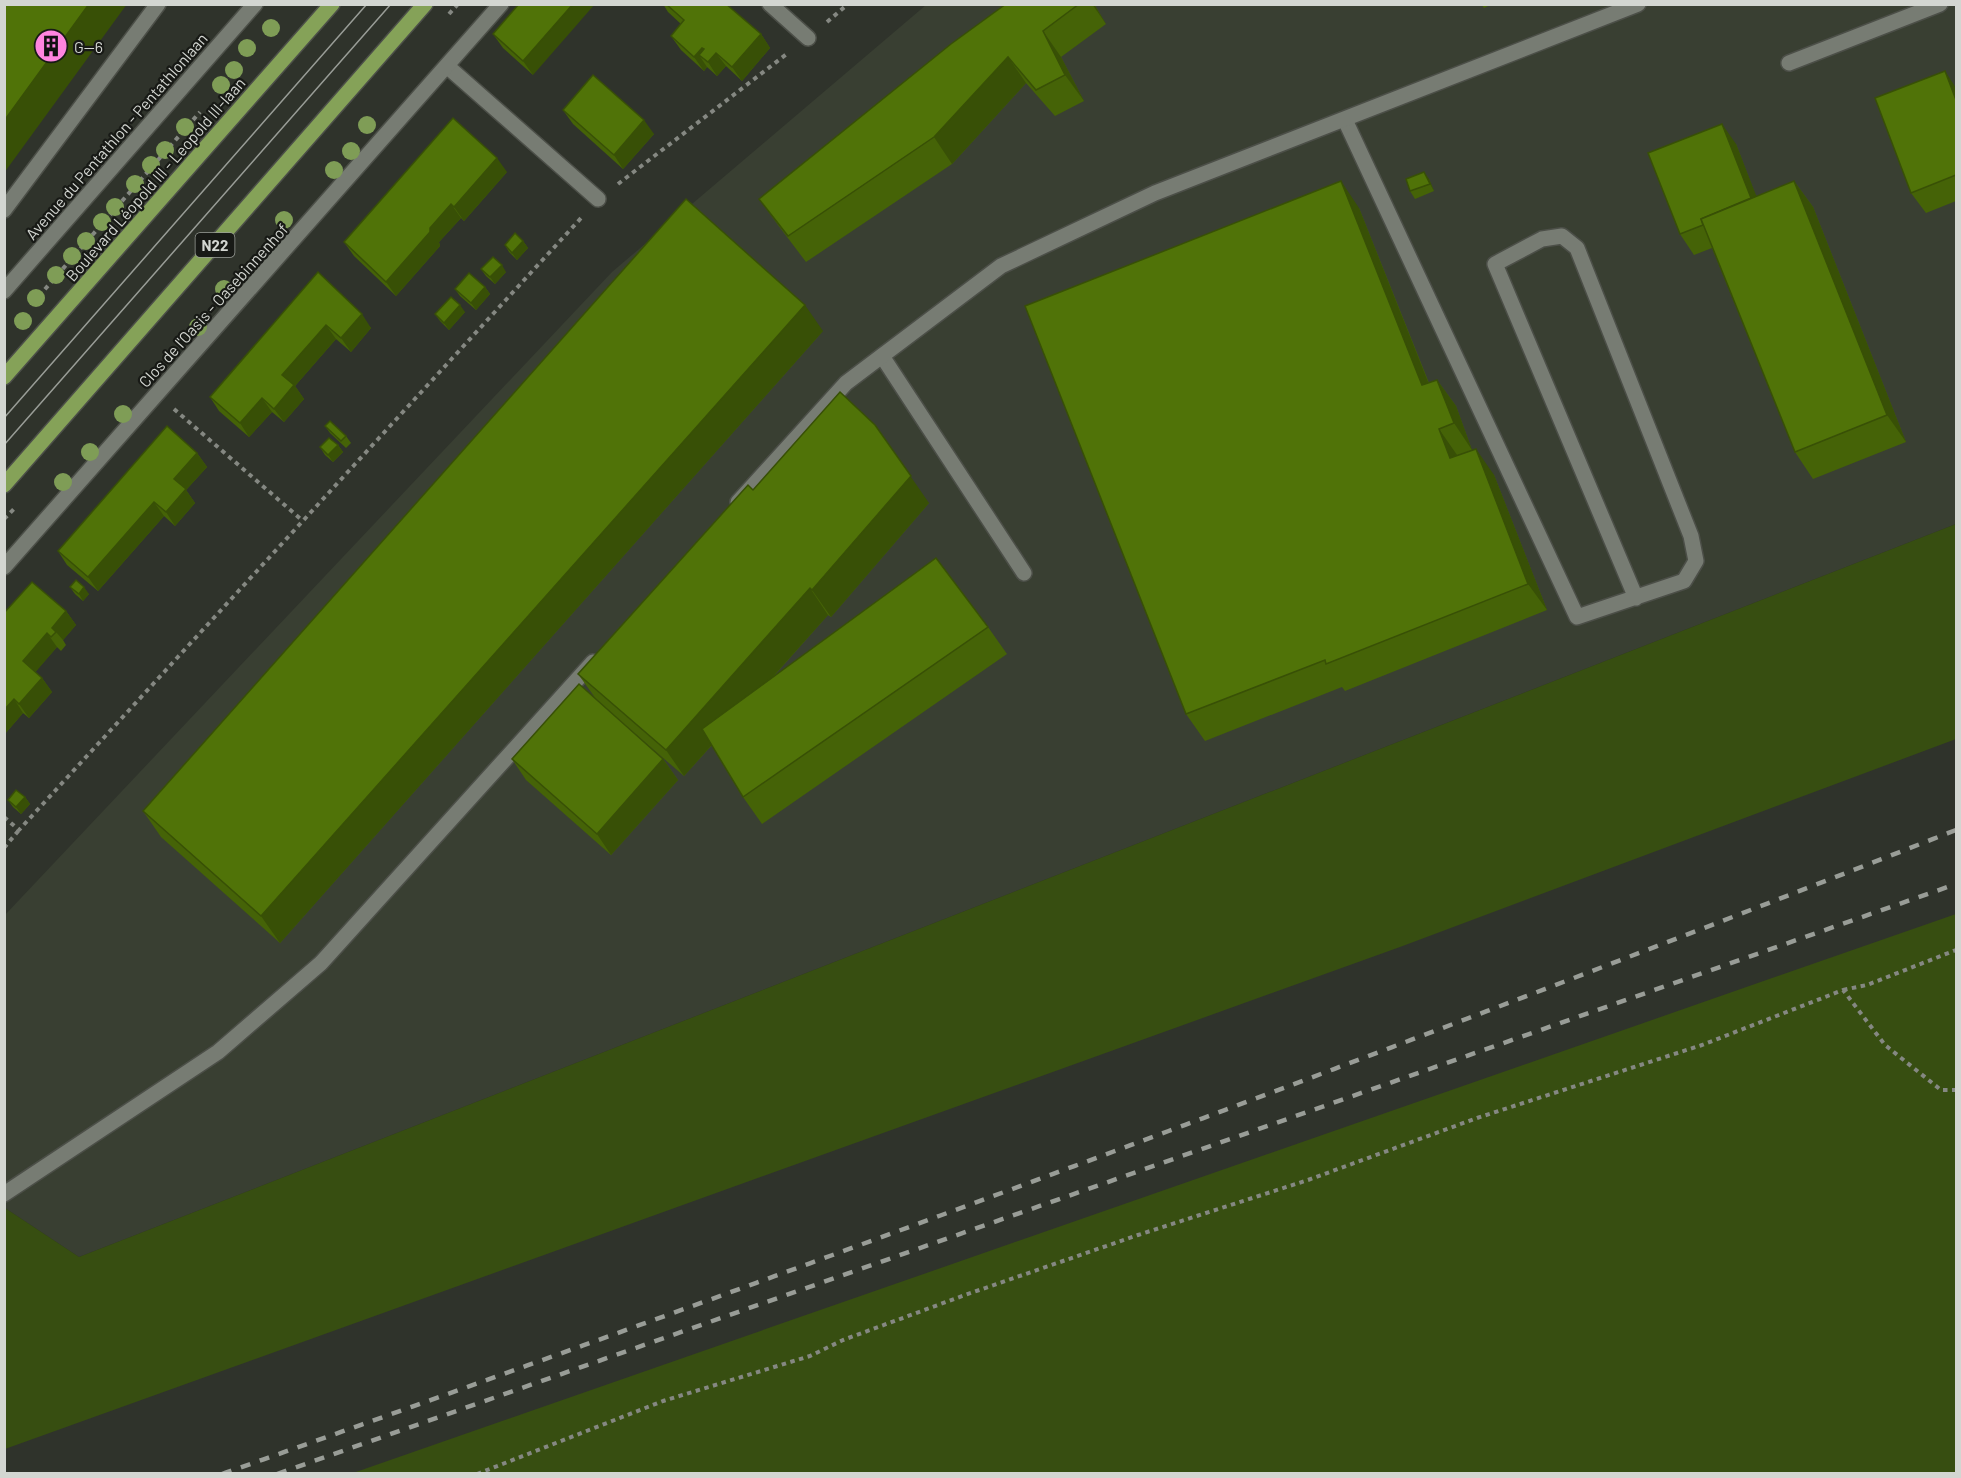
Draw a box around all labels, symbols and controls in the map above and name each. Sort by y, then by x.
building icon: G--6 [33,28,69,64]
street label: Avenue du Pentathlon - Pentathlonlaan [21,29,211,243]
place label: G--6 [74,37,103,56]
street label: Boulevard Léopold III - Leopold III-laan [61,73,249,285]
street label: Clos de l'Oasis - Oasebinnenhof [134,219,292,391]
road number: N22 [196,233,234,257]

